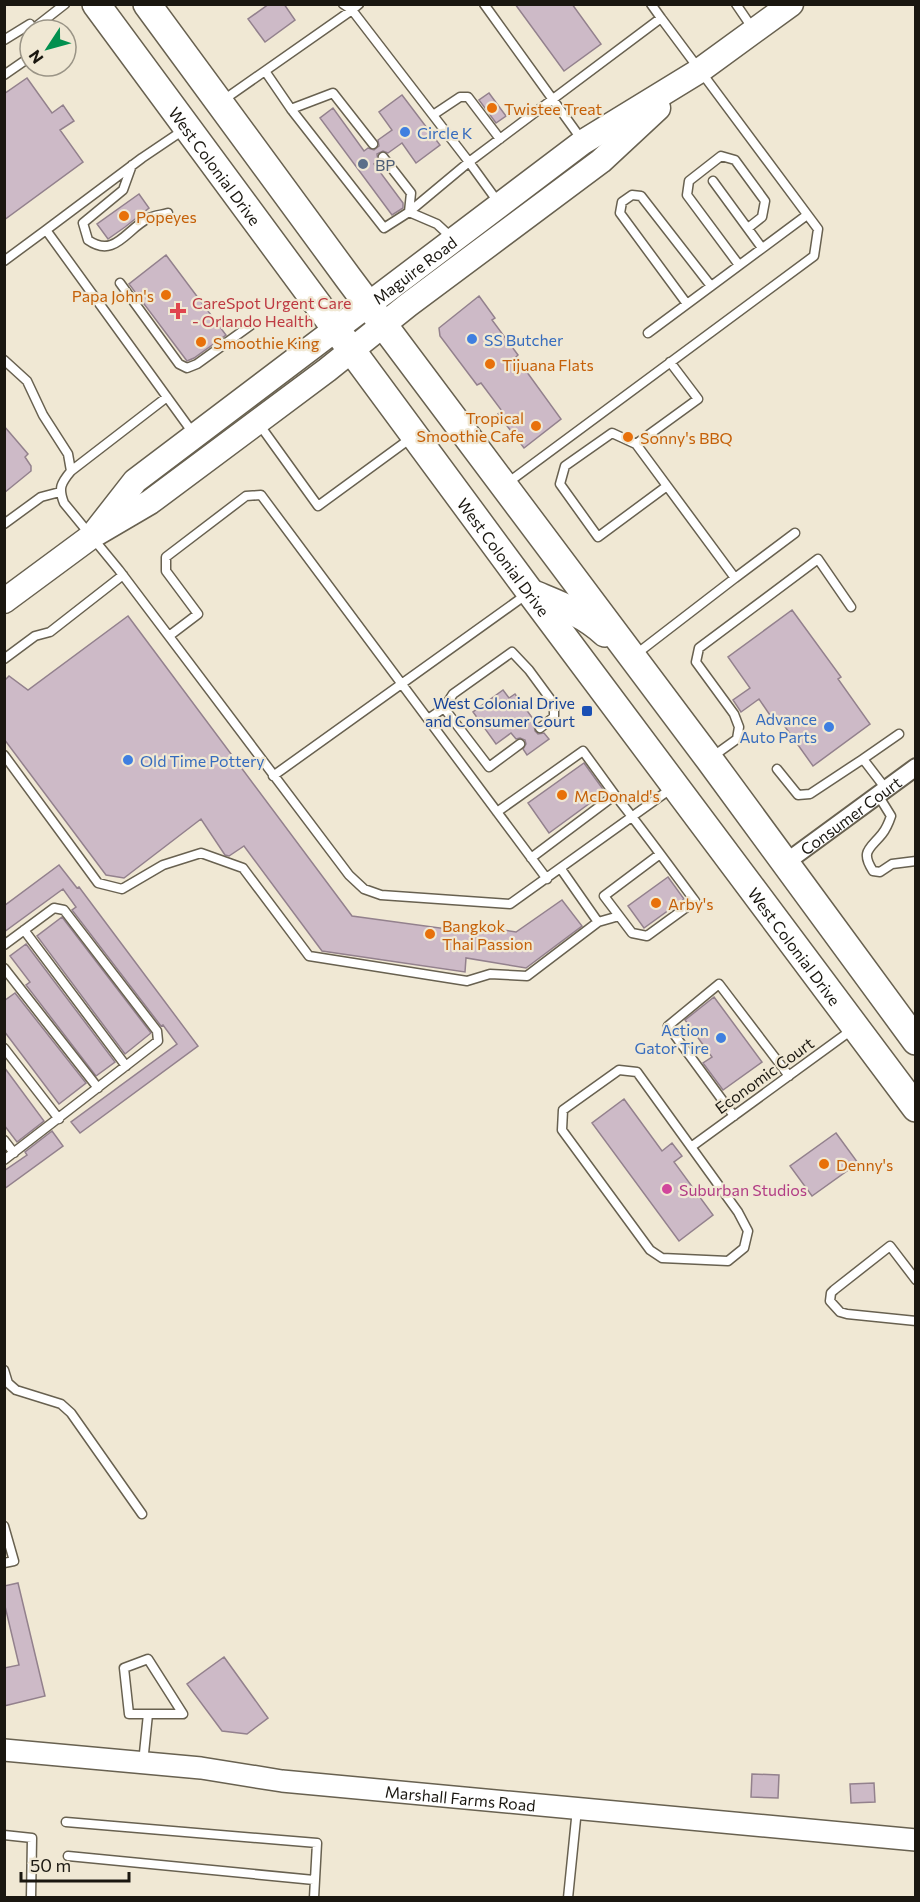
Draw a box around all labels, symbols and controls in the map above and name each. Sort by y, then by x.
north arrow [18,18,78,78]
text: N [24,47,47,68]
place label: Twistee Treat [504,99,603,118]
marker: Twistee Treat [485,101,499,115]
street label: West Colonial Drive [165,103,265,229]
place label: Circle K [417,123,473,142]
marker: Circle K [398,125,412,139]
place label: BP [375,155,395,174]
marker: BP [356,157,370,171]
place label: Popeyes [136,207,197,226]
marker: Popeyes [117,209,131,223]
street label: Maguire Road [369,232,460,308]
place label: Papa John's [72,286,154,305]
marker: Papa John's [159,288,173,302]
place label: CareSpot Urgent Care - Orlando Health [192,293,352,330]
marker: CareSpot Urgent Care - Orlando Health [169,302,187,320]
place label: SS Butcher [484,330,564,349]
marker: SS Butcher [465,332,479,346]
place label: Smoothie King [213,333,320,352]
marker: Smoothie King [194,335,208,349]
place label: Tijuana Flats [502,355,594,374]
marker: Tijuana Flats [483,357,497,371]
place label: Tropical Smoothie Cafe [417,408,524,445]
marker: Tropical Smoothie Cafe [529,419,543,433]
place label: Sonny's BBQ [640,428,733,447]
marker: Sonny's BBQ [621,430,635,444]
street label: West Colonial Drive [454,494,554,620]
place label: West Colonial Drive and Consumer Court [425,693,575,730]
marker: West Colonial Drive and Consumer Court [580,704,594,718]
place label: Advance Auto Parts [739,709,817,746]
marker: Advance Auto Parts [822,720,836,734]
place label: Old Time Pottery [140,751,265,770]
marker: Old Time Pottery [121,753,135,767]
street label: Consumer Court [796,772,905,858]
place label: McDonald's [574,786,660,805]
marker: McDonald's [555,788,569,802]
street label: West Colonial Drive [745,883,845,1009]
place label: Arby's [668,894,713,913]
marker: Arby's [649,896,663,910]
place label: Bangkok Thai Passion [442,916,533,953]
marker: Bangkok Thai Passion [423,927,437,941]
place label: Action Gator Tire [635,1020,709,1057]
marker: Action Gator Tire [714,1031,728,1045]
street label: Economic Court [711,1033,817,1117]
place label: Denny's [836,1155,893,1174]
marker: Denny's [817,1157,831,1171]
place label: Suburban Studios [679,1180,807,1199]
marker: Suburban Studios [660,1182,674,1196]
street label: Marshall Farms Road [384,1781,536,1814]
scale bar [21,1845,129,1883]
text: 50 m [30,1854,71,1876]

